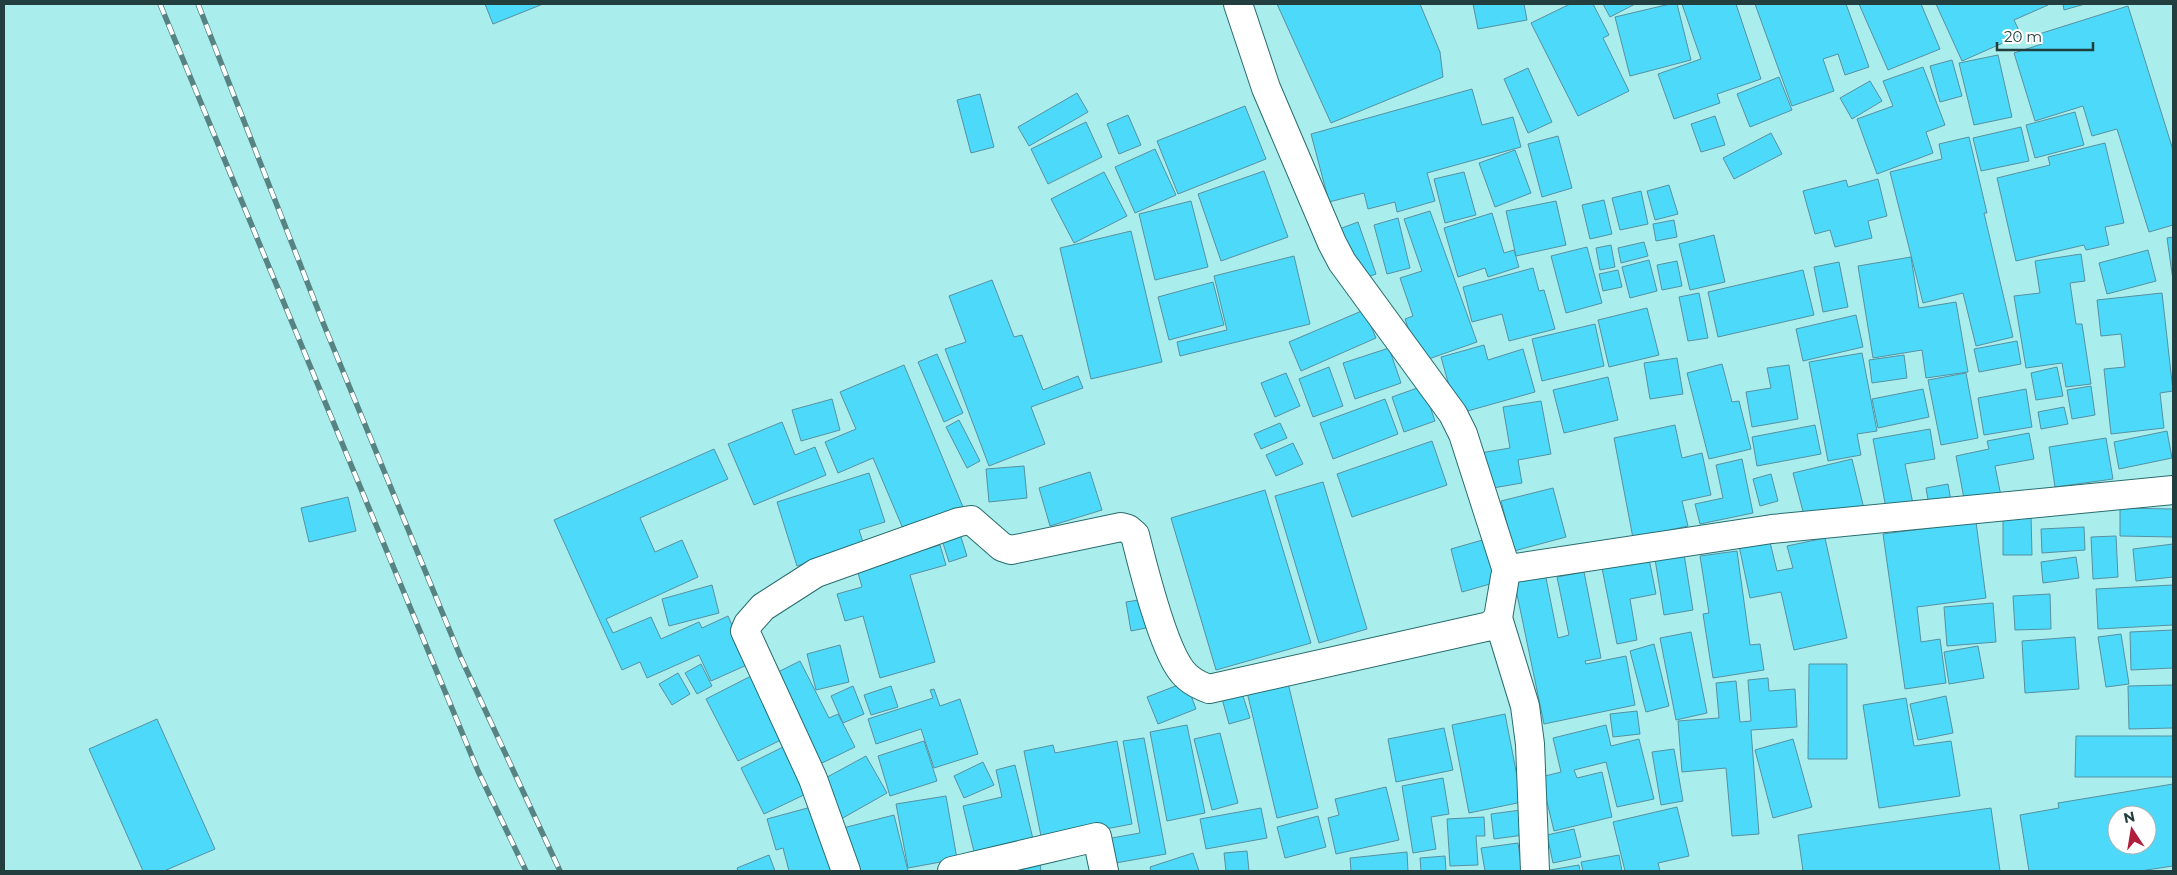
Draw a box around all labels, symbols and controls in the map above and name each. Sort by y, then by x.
scale bar [1997,20,2093,52]
text: 20 m [2004,27,2042,46]
north arrow [2107,805,2157,855]
text: N [2122,807,2137,827]

